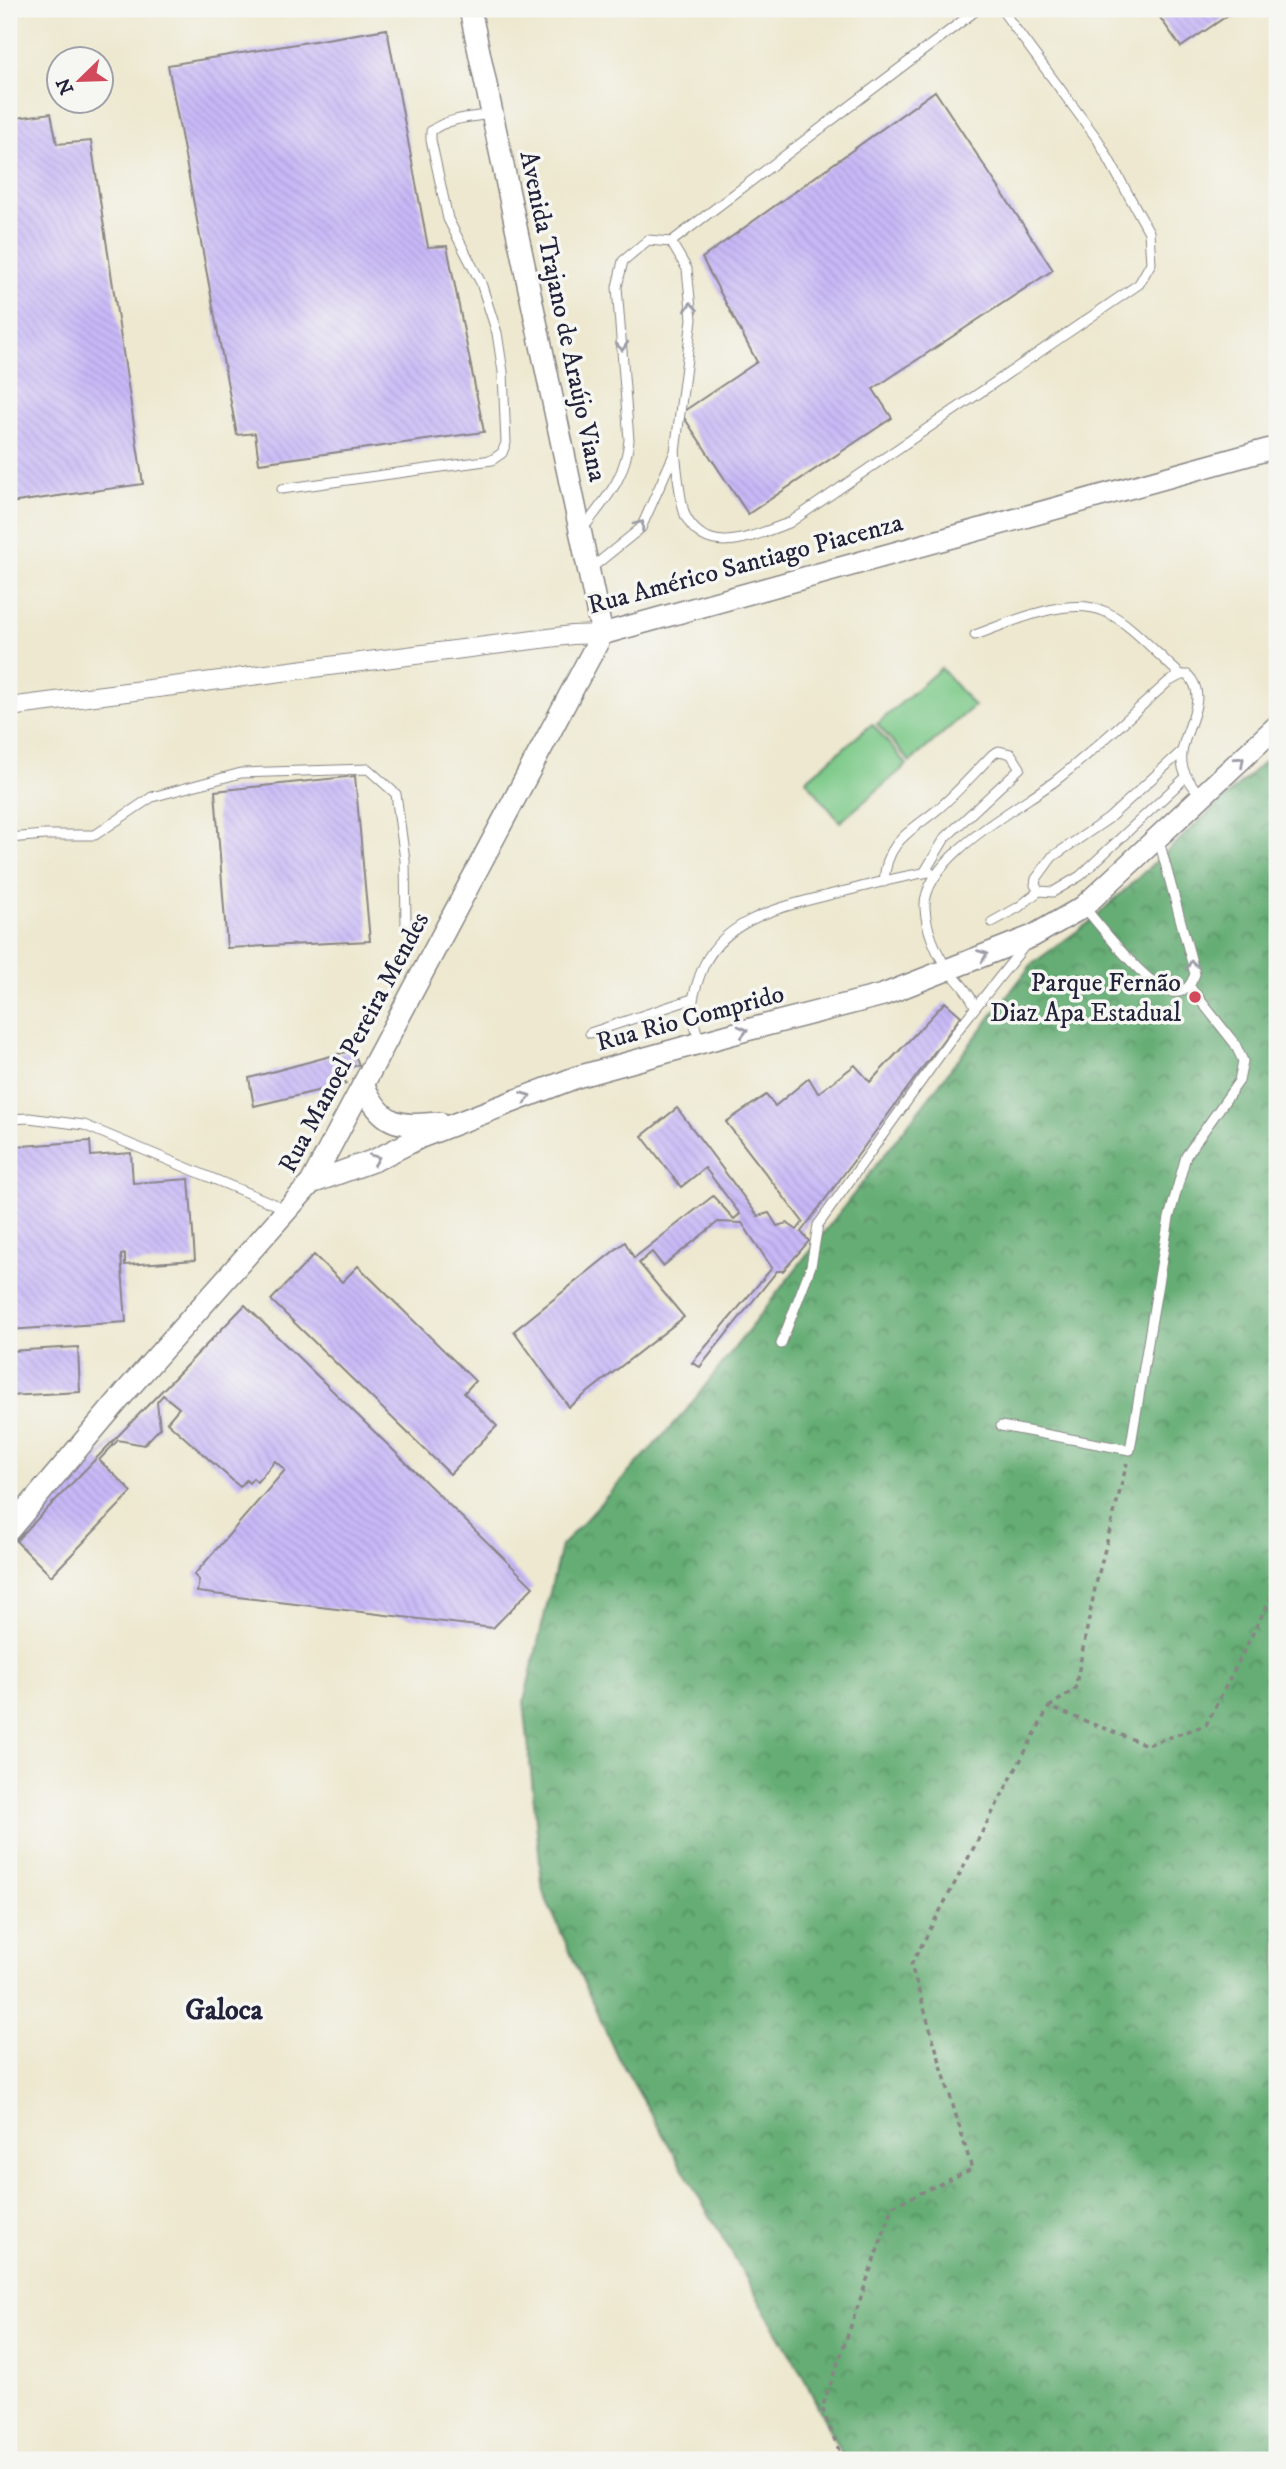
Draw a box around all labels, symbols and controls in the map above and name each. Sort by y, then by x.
north arrow [46,46,116,116]
text: N [52,74,79,98]
street label: Avenida Trajano de Araújo Viana [511,148,614,485]
one-way arrow [684,302,699,313]
one-way arrow [614,341,629,352]
street label: Rua Américo Santiago Piacenza [584,506,907,622]
one-way arrow [631,521,644,533]
one-way arrow [1232,757,1245,769]
street label: Rua Manoel Pereira Mendes [272,907,437,1179]
one-way arrow [977,950,989,964]
one-way arrow [1185,960,1200,971]
place label: Parque Fernão Diaz Apa Estadual [990,967,1181,1030]
street label: Rua Rio Comprido [593,978,788,1059]
marker: Parque Fernão Diaz Apa Estadual [1187,989,1203,1005]
one-way arrow [737,1024,749,1039]
one-way arrow [519,1091,532,1105]
one-way arrow [368,1153,380,1167]
district label: Galoca [185,1993,264,2028]

